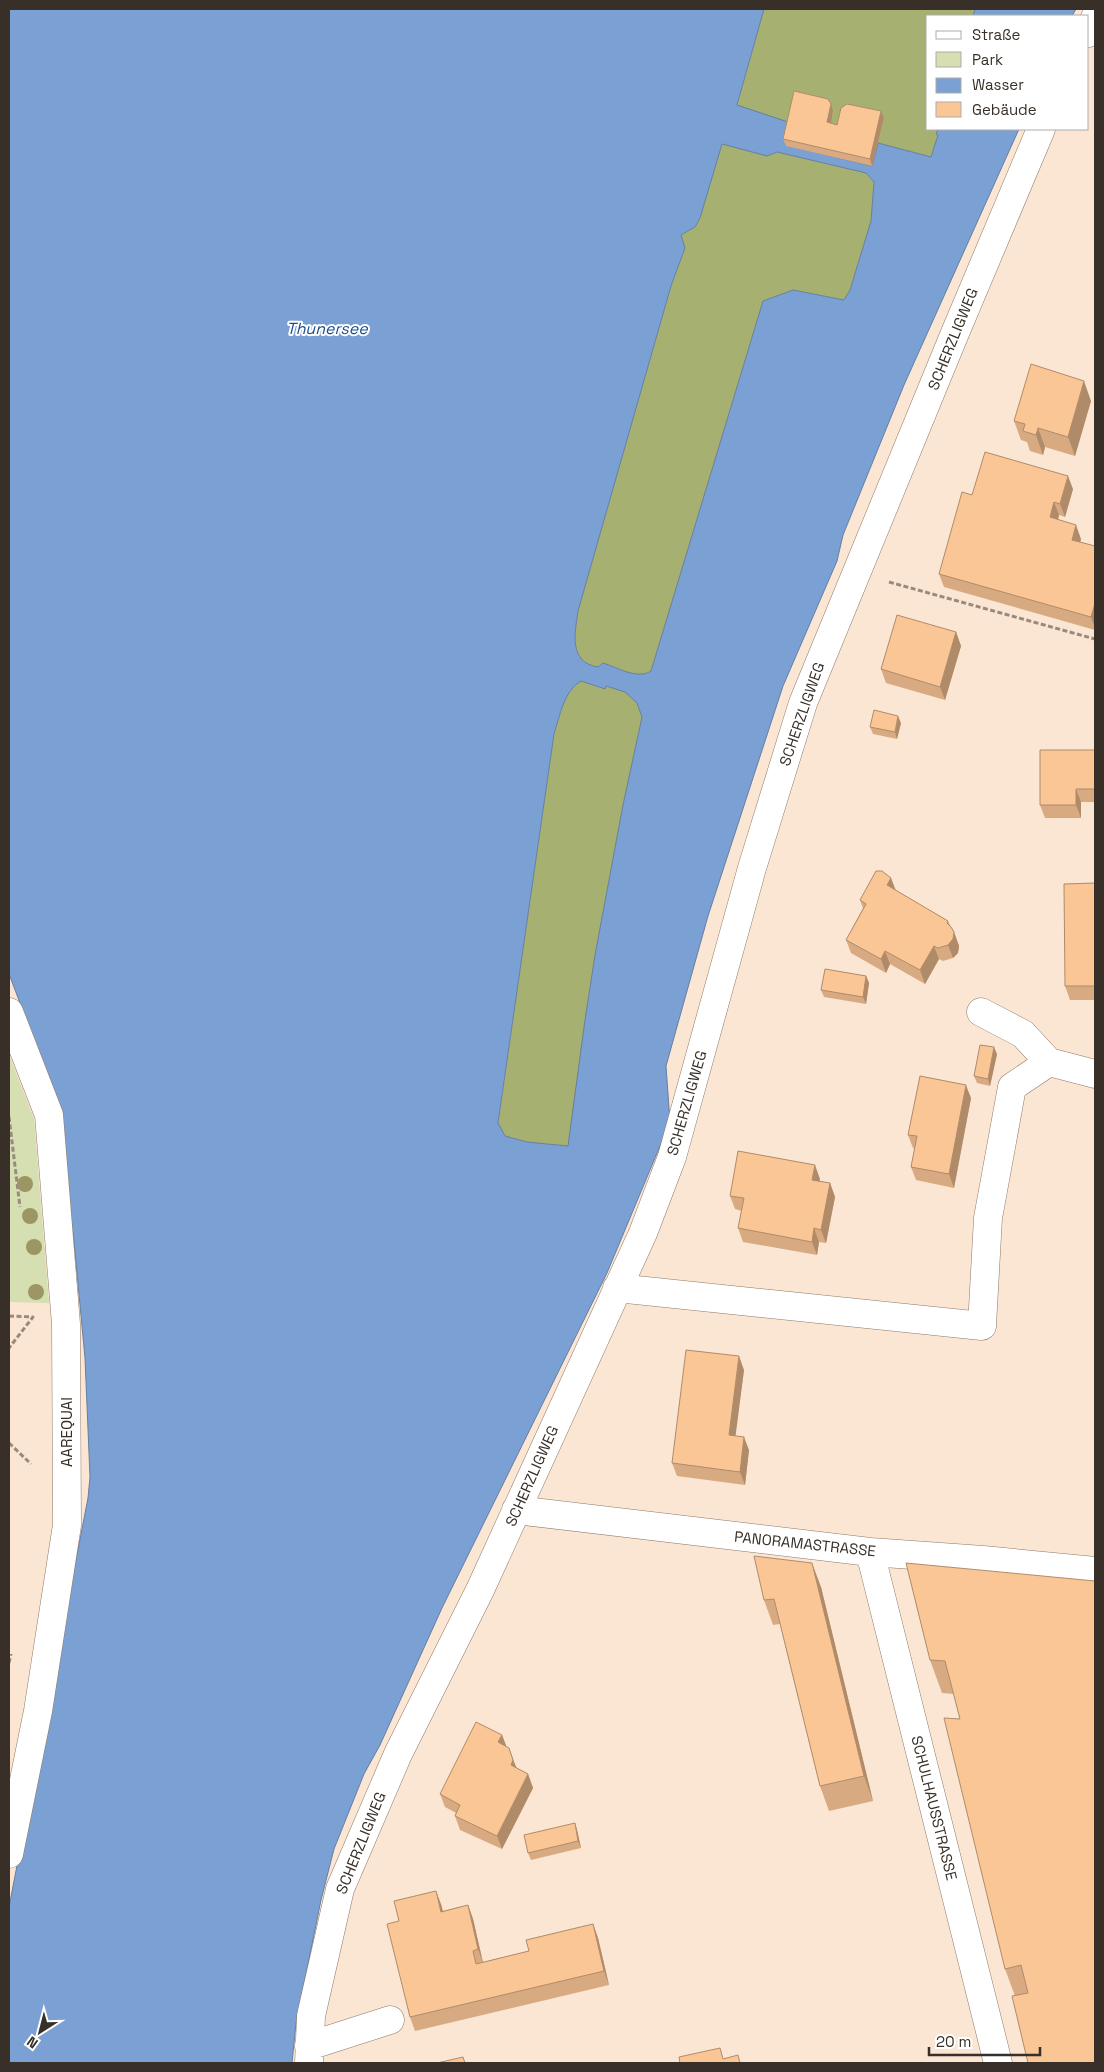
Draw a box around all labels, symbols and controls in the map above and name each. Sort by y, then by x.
legend [926,15,1089,130]
text: Straße [972,25,1021,44]
text: Park [972,50,1003,69]
text: Wasser [972,75,1024,94]
text: Gebäude [972,100,1037,119]
street label: SCHERZLIGWEG [923,285,982,393]
water label: Thunersee [286,318,368,339]
street label: SCHERZLIGWEG [775,659,828,768]
street label: SCHERZLIGWEG [662,1048,711,1158]
street label: AAREQUAI [57,1397,76,1467]
street label: SCHERZLIGWEG [501,1422,562,1529]
street label: PANORAMASTRASSE [733,1527,877,1560]
street label: SCHULHAUSSTRASSE [907,1734,962,1882]
street label: SCHERZLIGWEG [331,1789,390,1897]
north arrow [15,2007,65,2057]
scale bar [929,2024,1040,2056]
text: N [23,2032,41,2053]
text: 20 m [936,2032,971,2051]

